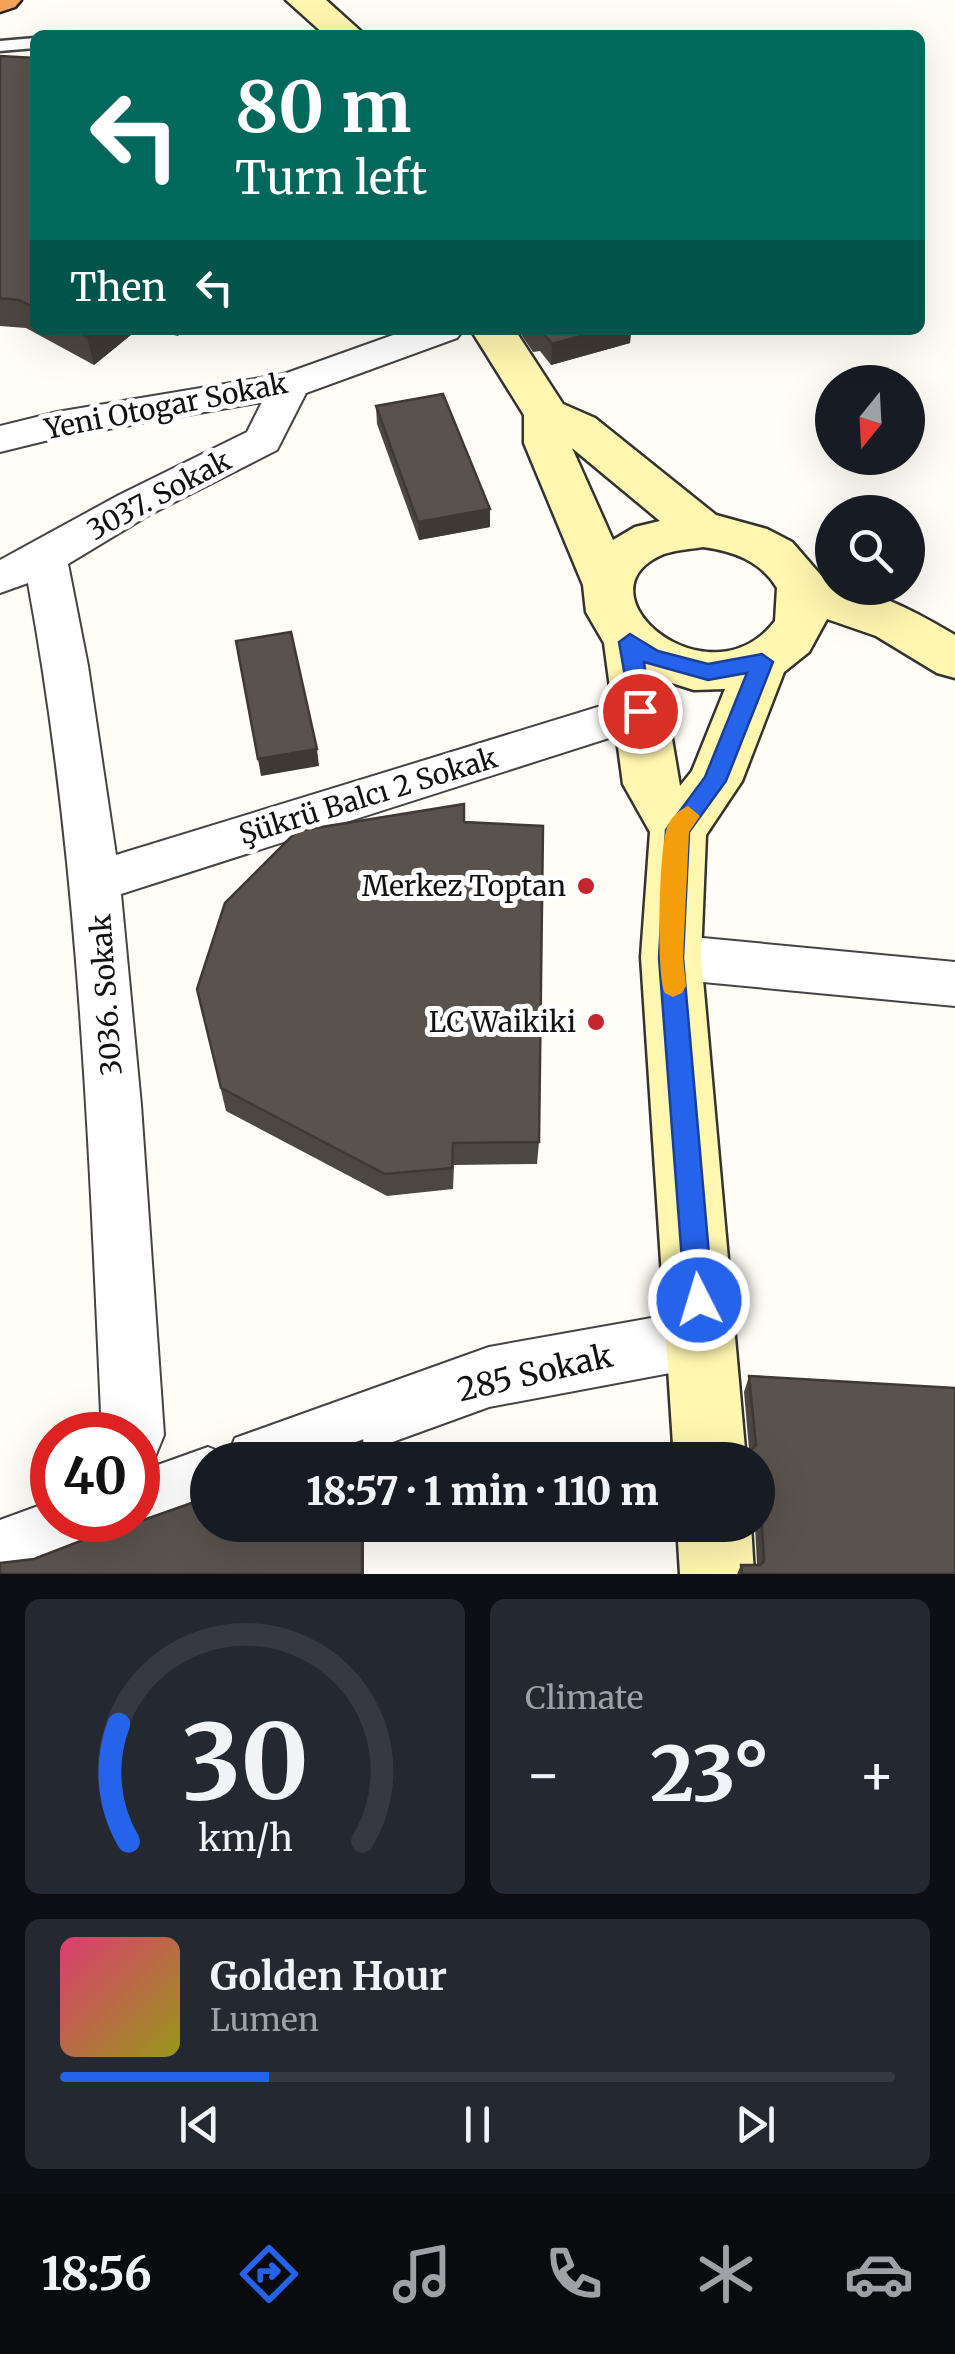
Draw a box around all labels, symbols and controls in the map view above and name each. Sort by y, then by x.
text: 80 m [235,63,411,151]
icon: left [70,70,200,200]
text: Turn left [235,150,427,206]
icon: left [187,260,242,315]
text: Then [70,264,167,311]
street label: Yeni Otogar Sokak [41,365,291,447]
north arrow [815,365,925,475]
map controls [815,365,925,605]
street label: 3037. Sokak [81,442,237,548]
button: search [815,495,925,605]
pin [598,669,683,754]
icon: arrive [613,684,668,739]
street label: Şükrü Balcı 2 Sokak [234,739,502,852]
place label: Merkez Toptan [362,868,566,904]
marker: Merkez Toptan [575,875,597,897]
street label: 3036. Sokak [82,913,130,1077]
place label: LC Waikiki [429,1004,576,1040]
marker: LC Waikiki [585,1011,607,1033]
position arrow [647,1248,751,1352]
street label: 285 Sokak [454,1336,617,1410]
speed limit sign: 40 [30,1412,160,1542]
text: 18:57 · 1 min · 110 m [306,1468,659,1515]
text: Climate [525,1678,643,1718]
text: 30 [181,1697,309,1827]
text: 23° [650,1727,770,1821]
text: − [525,1740,562,1809]
text: + [858,1740,895,1809]
text: km/h [198,1816,292,1861]
text: Golden Hour [210,1953,447,2000]
text: Lumen [210,2000,319,2040]
icon: previous [172,2097,227,2152]
icon: pause [450,2097,505,2152]
icon: next [728,2097,783,2152]
icon: directions [234,2239,304,2309]
icon: music [387,2239,457,2309]
icon: phone [539,2239,609,2309]
icon: climate [691,2239,761,2309]
icon: car [844,2239,914,2309]
text: 18:56 [41,2246,152,2302]

